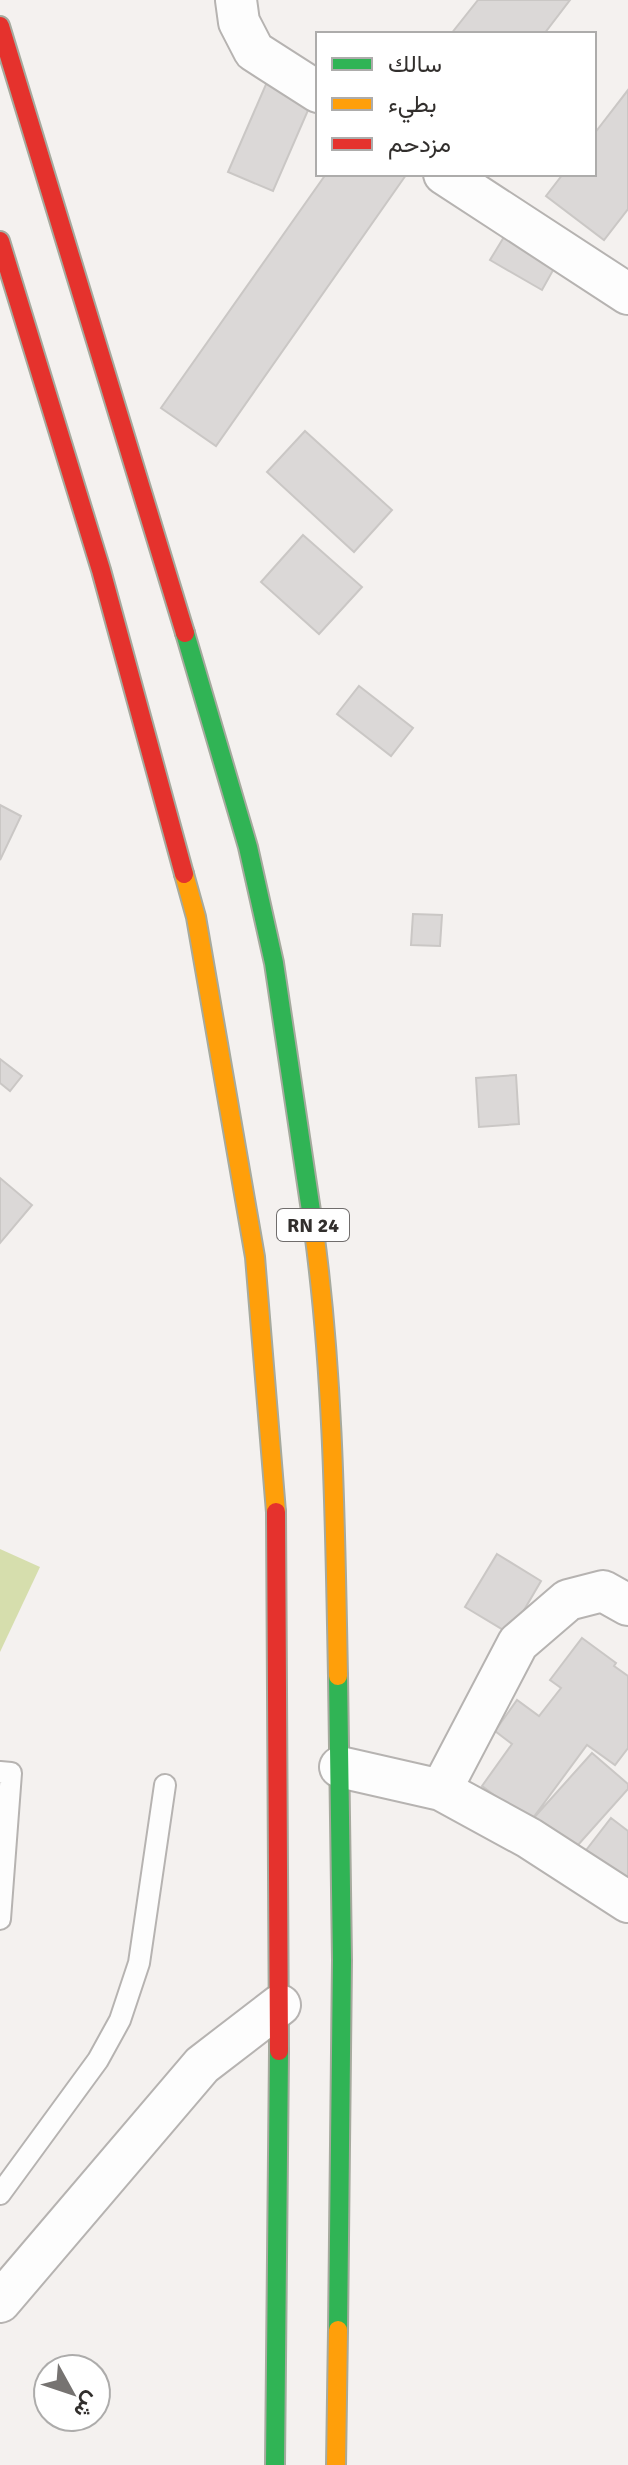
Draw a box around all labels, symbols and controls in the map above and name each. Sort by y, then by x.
legend [316,32,596,176]
text: سالك [388,49,442,79]
text: بطيء [388,89,437,123]
text: مزدحم [388,129,451,160]
road number: RN 24 [277,1209,349,1241]
north arrow [32,2353,112,2433]
text: ش [68,2387,106,2424]

